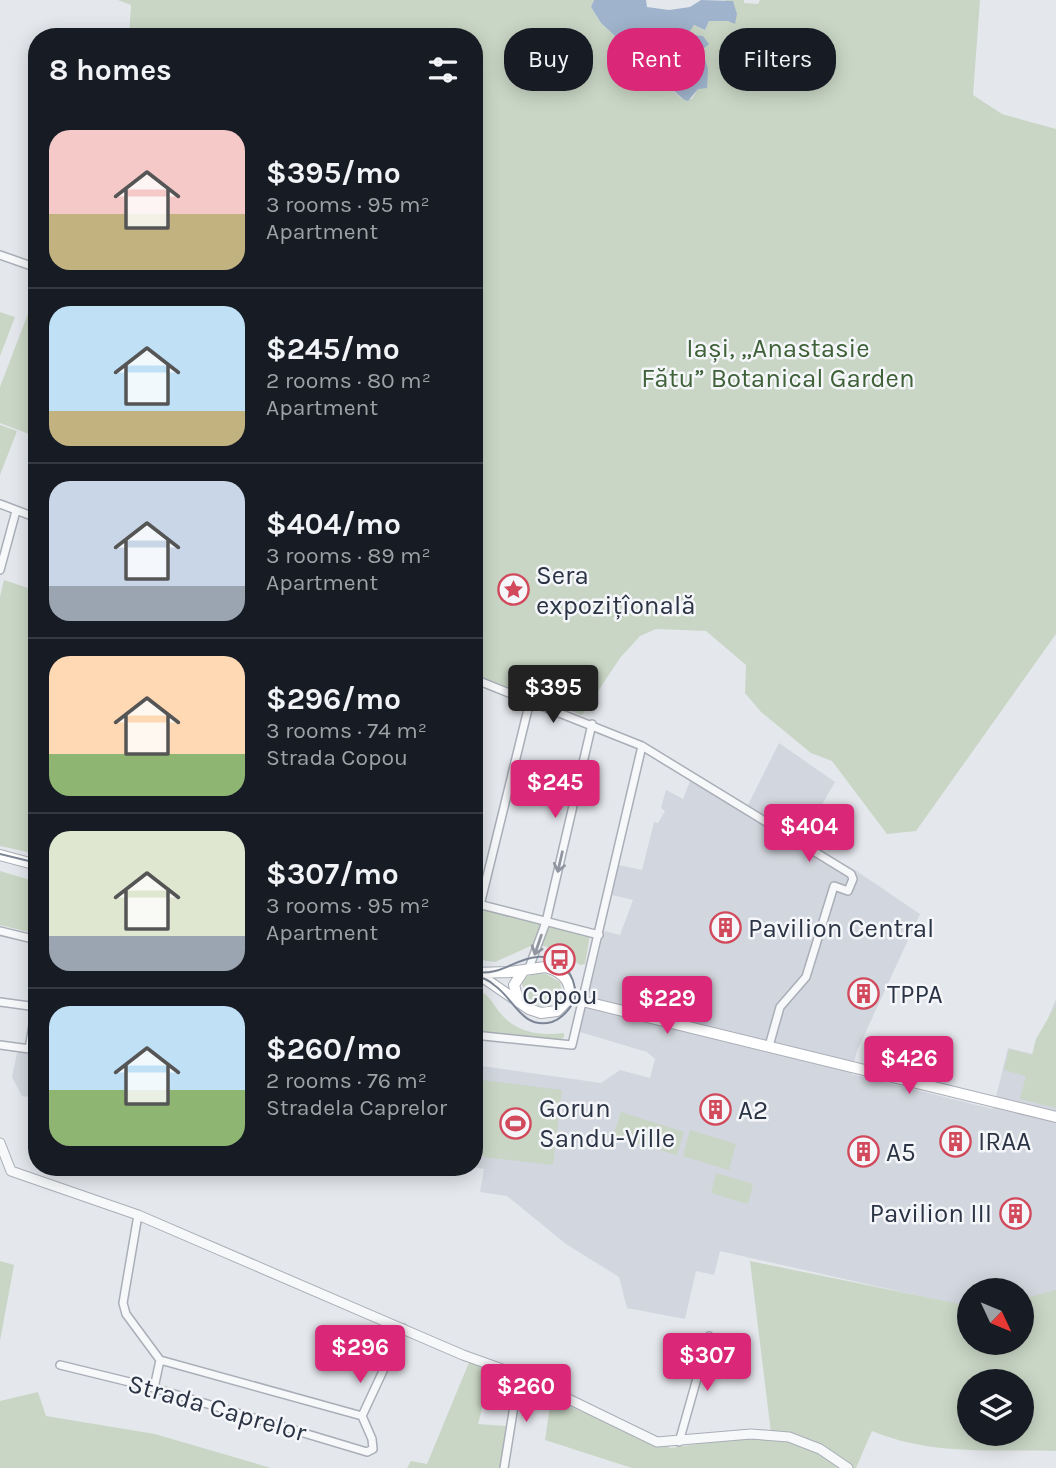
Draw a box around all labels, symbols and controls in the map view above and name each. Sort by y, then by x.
chip: Buy [504,28,593,91]
chip: Rent [607,28,705,91]
chip: Filters [719,28,836,91]
icon: filters [424,51,462,89]
text: 8 homes [49,52,172,88]
text: $395/mo [266,155,401,191]
icon: home [105,158,189,242]
text: 3 rooms · 95 m² [266,191,430,218]
text: Apartment [266,218,378,245]
text: $245/mo [266,331,400,367]
park label: Iași, „Anastasie Fătu” Botanical Garden [641,333,915,394]
icon: home [105,334,189,418]
text: 2 rooms · 80 m² [266,367,431,394]
text: Apartment [266,394,378,421]
text: $404/mo [266,506,401,542]
icon: home [105,509,189,593]
text: 3 rooms · 89 m² [266,542,431,569]
place label: Sera expozițîonală [536,560,695,621]
text: Apartment [266,569,378,596]
place icon: Sera expozițîonală [496,573,530,607]
pin: $395 [512,666,594,725]
text: $395 [524,674,582,701]
text: $296/mo [266,681,401,717]
icon: home [105,684,189,768]
text: 3 rooms · 74 m² [266,717,427,744]
text: Strada Copou [266,744,408,771]
pin: $245 [514,760,596,820]
text: $245 [527,769,583,796]
pin: $404 [768,804,850,864]
text: $404 [780,813,838,840]
one-way arrow [552,850,566,873]
text: $307/mo [266,856,399,892]
icon: home [105,859,189,943]
text: 3 rooms · 95 m² [266,892,430,919]
building icon: Pavilion Central [708,911,742,945]
place label: Pavilion Central [748,913,934,944]
text: Apartment [266,919,378,946]
one-way arrow [531,934,544,956]
bus stop icon: Copou [543,942,577,976]
pin: $229 [626,976,708,1036]
building icon: TPPA [847,977,881,1011]
place label: TPPA [887,979,943,1010]
place label: Copou [522,980,598,1011]
text: $229 [638,985,696,1012]
text: $260/mo [266,1031,402,1067]
icon: home [105,1034,189,1118]
pin: $426 [868,1036,950,1096]
text: $426 [880,1045,938,1072]
text: 2 rooms · 76 m² [266,1067,427,1094]
place label: Gorun Sandu-Ville [539,1093,675,1154]
building icon: A2 [698,1093,732,1127]
text: Stradela Caprelor [266,1094,447,1121]
place label: A2 [738,1095,768,1126]
sports icon: Gorun Sandu-Ville [499,1106,533,1140]
building icon: IRAA [938,1124,972,1158]
place label: IRAA [978,1126,1031,1157]
building icon: A5 [846,1135,880,1169]
place label: A5 [886,1137,916,1168]
building icon: Pavilion III [998,1196,1032,1230]
place label: Pavilion III [870,1198,992,1229]
north arrow [957,1278,1034,1354]
map controls [957,1278,1034,1446]
pin: $296 [319,1326,401,1385]
text: $296 [331,1334,389,1361]
pin: $307 [666,1334,748,1393]
text: $307 [679,1342,735,1369]
pin: $260 [485,1364,567,1424]
street label: Strada Caprelor [124,1368,310,1448]
button: layers [957,1369,1034,1446]
text: $260 [497,1373,555,1400]

